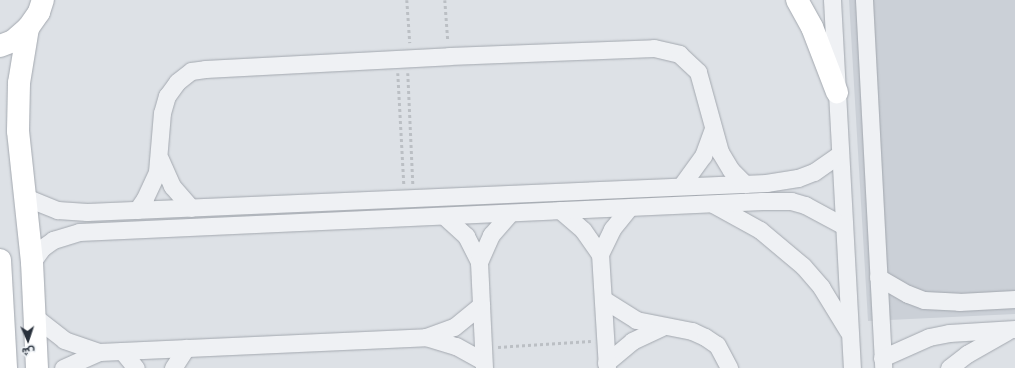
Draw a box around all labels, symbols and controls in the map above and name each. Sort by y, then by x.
north arrow [8,320,48,360]
text: ش [22,345,36,359]

